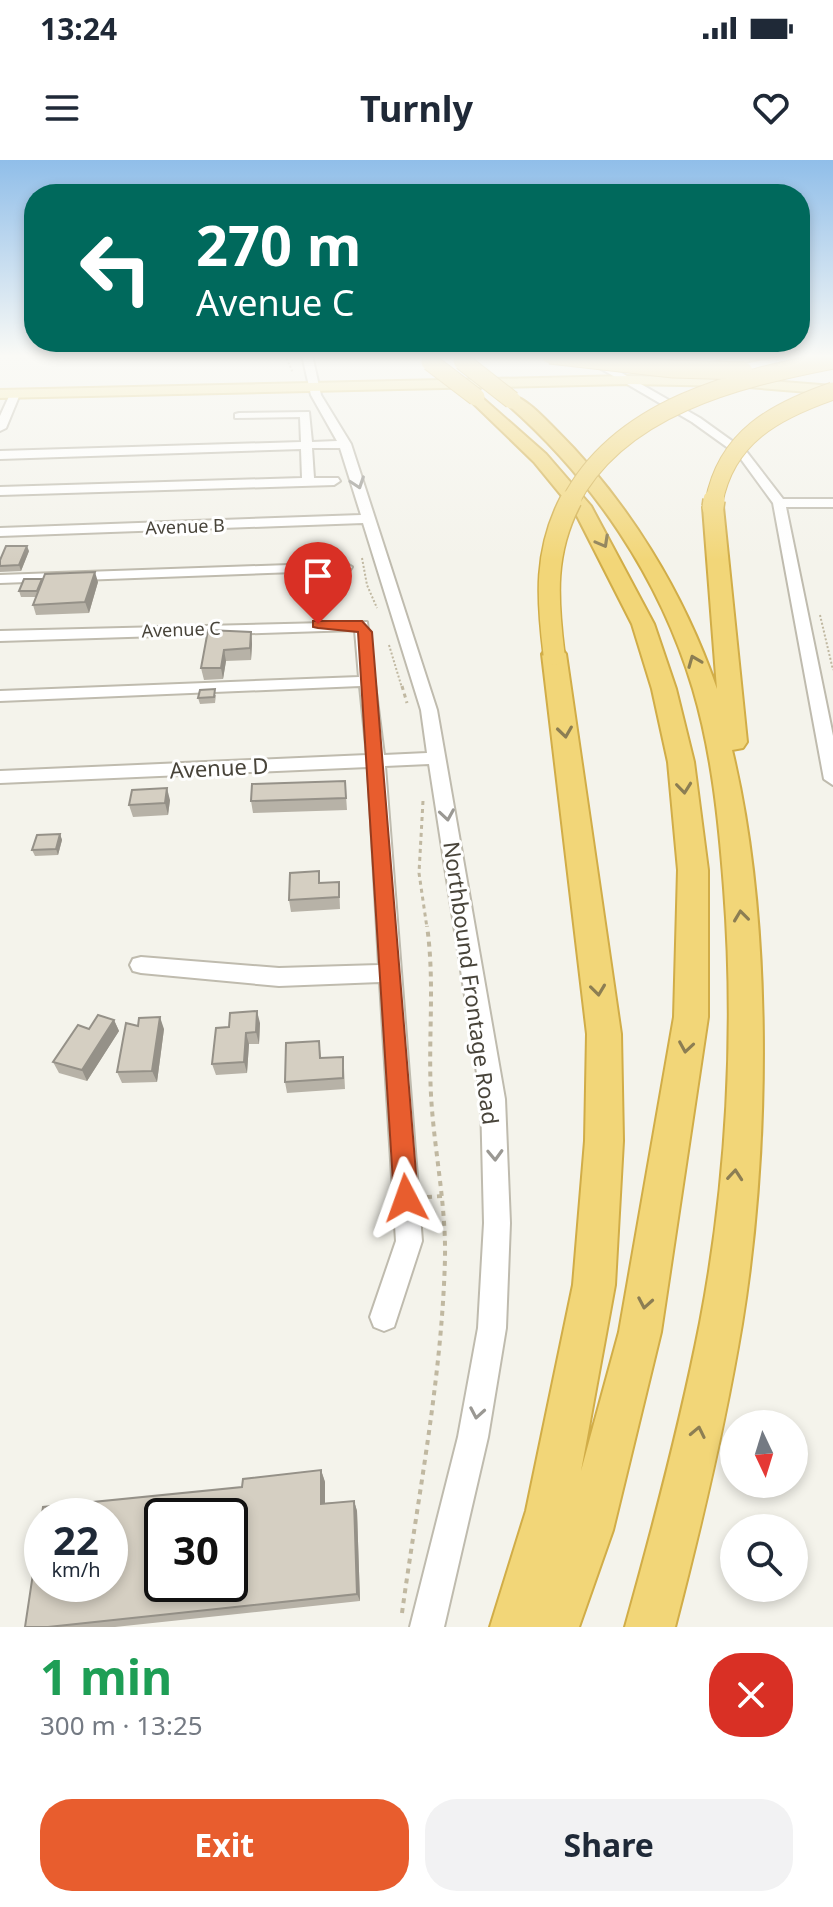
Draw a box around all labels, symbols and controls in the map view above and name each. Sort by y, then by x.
text: 13:24 [40,8,117,49]
text: Turnly [360,84,473,133]
icon: menu [40,86,84,130]
icon: heart [749,86,793,130]
text: 270 m [196,206,361,282]
icon: left [64,216,168,320]
text: Avenue C [196,278,355,327]
one-way arrow [349,475,365,489]
street label: Avenue B [145,513,225,539]
one-way arrow [593,533,609,548]
pin [284,542,352,624]
icon: arrive [296,554,340,598]
street label: Avenue C [141,616,221,642]
one-way arrow [687,655,703,669]
one-way arrow [556,725,573,739]
street label: Avenue D [169,749,269,785]
one-way arrow [675,781,692,794]
one-way arrow [438,808,455,821]
street label: Northbound Frontage Road [437,839,507,1127]
one-way arrow [733,909,750,923]
one-way arrow [590,983,607,996]
one-way arrow [678,1040,695,1054]
one-way arrow [486,1149,503,1162]
position arrow [364,1156,448,1240]
one-way arrow [727,1169,744,1182]
one-way arrow [638,1297,655,1310]
one-way arrow [469,1407,486,1420]
north arrow [720,1410,808,1498]
map controls [720,1410,808,1602]
one-way arrow [688,1426,705,1439]
speed limit sign: 30 [144,1498,248,1602]
text: 22 [53,1512,99,1567]
button: search [720,1514,808,1602]
text: km/h [51,1556,101,1583]
text: 1 min [40,1644,172,1709]
button: close [709,1653,793,1737]
text: 300 m · 13:25 [40,1707,203,1743]
button: Exit [40,1799,409,1891]
button: Share [425,1799,793,1891]

